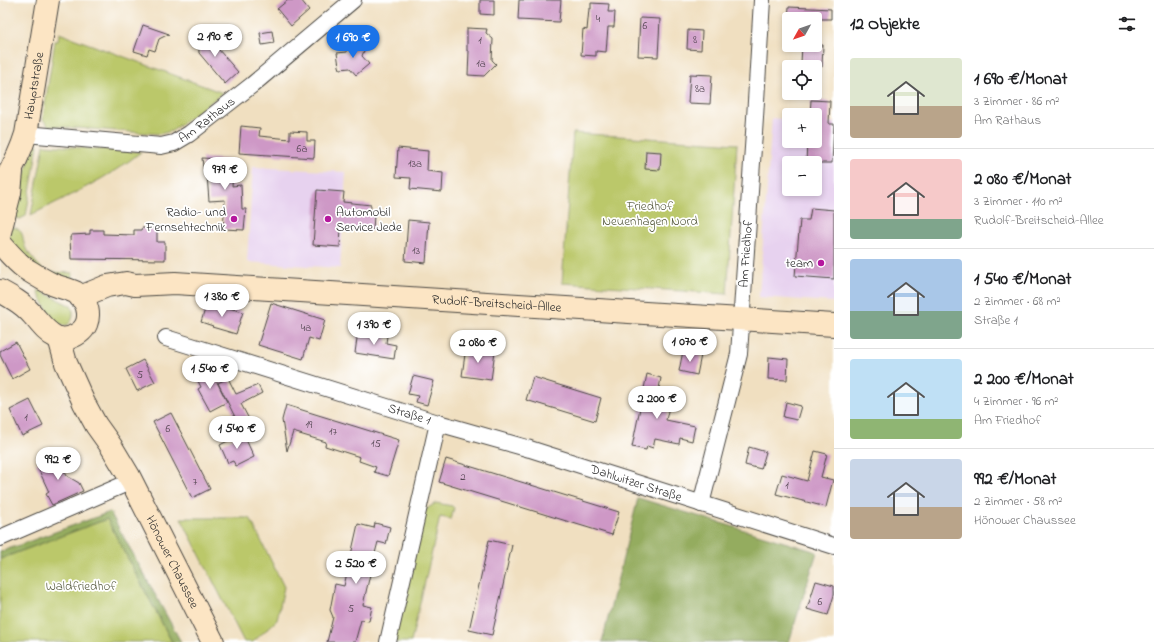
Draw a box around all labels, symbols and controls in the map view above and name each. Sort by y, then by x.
house number: 4 [596,11,601,27]
north arrow [782,12,822,52]
map controls [782,12,822,196]
text: 12 Objekte [850,12,920,37]
icon: filters [1116,13,1138,35]
house number: 6 [643,18,648,34]
pin: 2 190 € [178,24,252,58]
pin: 1 690 € [316,25,390,59]
text: 2 190 € [197,27,233,46]
text: 1 690 € [336,28,370,47]
house number: 8 [693,32,697,48]
house number: 1 [478,33,482,49]
street label: Hauptstraße [19,50,49,121]
house number: 1a [476,56,486,72]
button: locate [782,60,822,100]
text: 1 690 €/Monat [974,67,1067,92]
icon: home [882,74,930,122]
house number: 8a [695,81,705,97]
street label: Am Rathaus [175,92,240,148]
text: 3 Zimmer · 86 m² [974,92,1059,111]
button: + [782,108,822,148]
text: Am Rathaus [974,111,1041,130]
house number: 6a [297,141,307,157]
house number: 13a [408,156,422,172]
button: − [782,156,822,196]
pin: 979 € [197,157,253,191]
text: 979 € [212,160,238,179]
text: 2 080 €/Monat [974,167,1072,192]
icon: home [882,175,930,223]
text: 3 Zimmer · 110 m² [974,192,1063,211]
park label: Friedhof Neuenhagen Nord [602,197,699,232]
place label: Radio- und Fernsehtechnik [145,203,227,237]
place label: Automobil Service Jede [336,203,402,237]
text: Rudolf-Breitscheid-Allee [974,211,1104,230]
marker: Radio- und Fernsehtechnik [229,214,239,224]
marker: Automobil Service Jede [323,214,333,224]
street label: Am Friedhof [734,219,758,288]
house number: 13 [412,243,420,259]
place label: team [786,254,813,273]
marker: team [816,258,826,268]
text: 1 540 €/Monat [974,267,1072,292]
icon: home [882,275,930,323]
pin: 1 380 € [185,284,259,318]
text: 1 380 € [204,287,240,306]
street label: Rudolf-Breitscheid-Allee [431,290,562,317]
text: 2 Zimmer · 68 m² [974,292,1061,311]
text: Straße 1 [974,311,1018,330]
pin: 1 390 € [337,312,411,346]
text: 1 390 € [357,315,391,334]
house number: 4a [301,320,311,336]
pin: 1 070 € [653,329,727,363]
pin: 2 080 € [441,330,515,364]
text: 1 070 € [672,332,708,351]
text: 2 080 € [459,333,497,352]
pin: 1 540 € [173,356,247,390]
text: 1 540 € [191,359,229,378]
house number: 5 [137,367,143,383]
text: 2 200 €/Monat [974,367,1074,392]
icon: home [882,375,930,423]
pin: 2 200 € [620,386,694,420]
text: 2 200 € [637,389,677,408]
text: 4 Zimmer · 96 m² [974,392,1058,411]
street label: Straße 1 [386,398,433,430]
house number: 1 [24,410,28,426]
text: Am Friedhof [974,411,1041,430]
pin: 1 540 € [200,416,274,450]
house number: 19 [306,417,313,433]
text: 1 540 € [218,419,256,438]
house number: 6 [166,421,171,437]
house number: 17 [329,424,337,440]
house number: 15 [371,436,381,452]
pin: 992 € [30,447,86,481]
text: 992 € [45,450,71,469]
street label: Dahlwitzer Straße [587,459,685,506]
text: 992 €/Monat [974,467,1056,492]
house number: 2 [460,469,466,485]
house number: 7 [193,474,198,490]
icon: home [882,475,930,523]
house number: 1 [785,478,789,494]
text: 2 Zimmer · 58 m² [974,492,1062,511]
text: Hönower Chaussee [974,511,1076,530]
street label: Hönower Chaussee [141,512,204,612]
pin: 2 520 € [319,551,393,585]
text: 2 520 € [335,554,377,573]
park label: Waldfriedhof [46,577,117,596]
house number: 6 [818,594,823,610]
house number: 5 [348,601,354,617]

